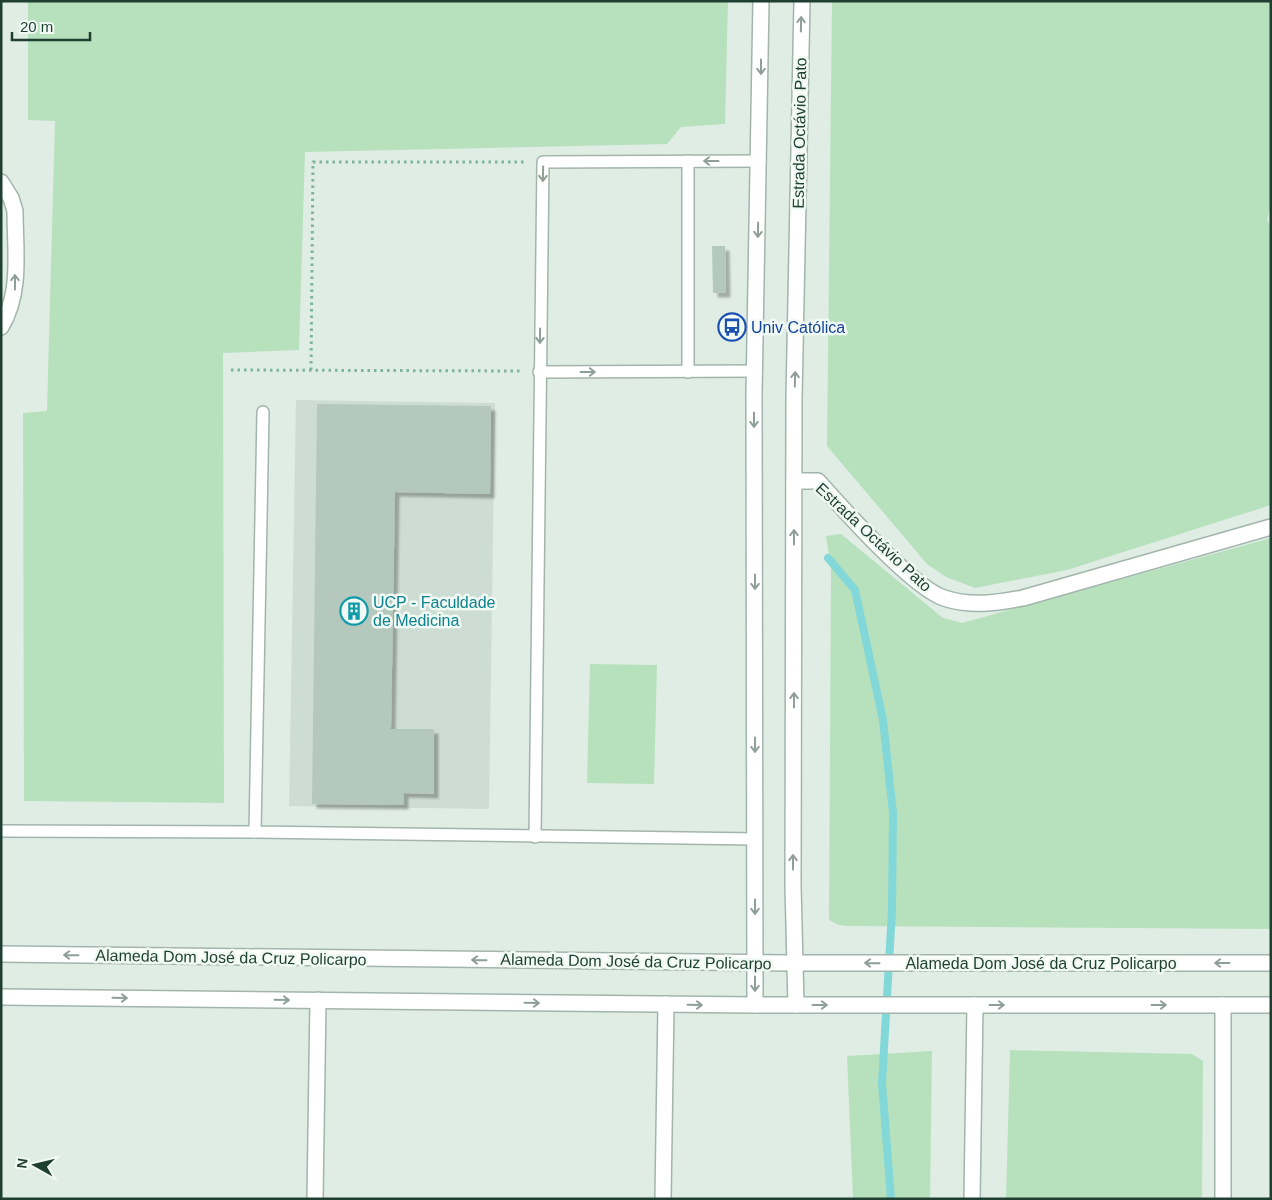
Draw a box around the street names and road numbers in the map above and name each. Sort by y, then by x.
street label: Estrada Octávio Pato [790,57,809,209]
street label: Estrada Octávio Pato [813,480,935,595]
street label: Alameda Dom José da Cruz Policarpo [95,947,367,968]
street label: Alameda Dom José da Cruz Policarpo [500,951,772,972]
street label: Alameda Dom José da Cruz Policarpo [905,955,1177,972]

